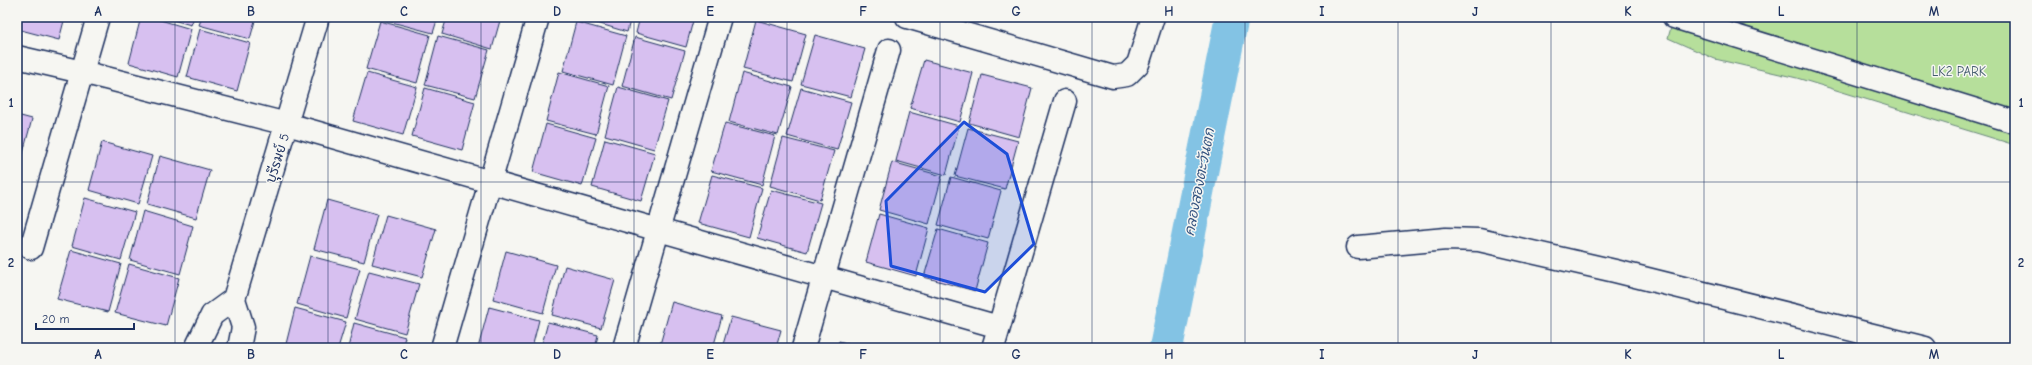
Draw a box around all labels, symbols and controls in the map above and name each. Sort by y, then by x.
text: A [94,4,102,19]
text: B [247,4,255,19]
text: C [400,4,408,19]
text: D [553,4,561,19]
text: E [706,4,714,19]
text: F [859,4,867,19]
text: G [1011,4,1021,19]
text: H [1164,4,1174,19]
text: I [1319,4,1325,19]
text: J [1472,4,1478,19]
text: K [1624,4,1632,19]
text: L [1778,4,1785,19]
text: M [1929,4,1940,19]
park label: LK2 PARK [1932,64,1987,79]
text: 1 [8,95,14,110]
text: 1 [2018,95,2024,110]
water label: คลองสองตะวันตก [1181,126,1218,237]
street label: บุุรีรมย์ 5 [261,131,294,185]
text: 2 [8,255,14,270]
text: 2 [2018,255,2024,270]
scale bar [36,305,134,331]
text: 20 m [42,312,70,326]
text: A [94,347,102,362]
text: B [247,347,255,362]
text: C [400,347,408,362]
text: D [553,347,561,362]
text: E [706,347,714,362]
text: F [859,347,867,362]
text: G [1011,347,1021,362]
text: H [1164,347,1174,362]
text: I [1319,347,1325,362]
text: J [1472,347,1478,362]
text: K [1624,347,1632,362]
text: L [1778,347,1785,362]
text: M [1929,347,1940,362]

